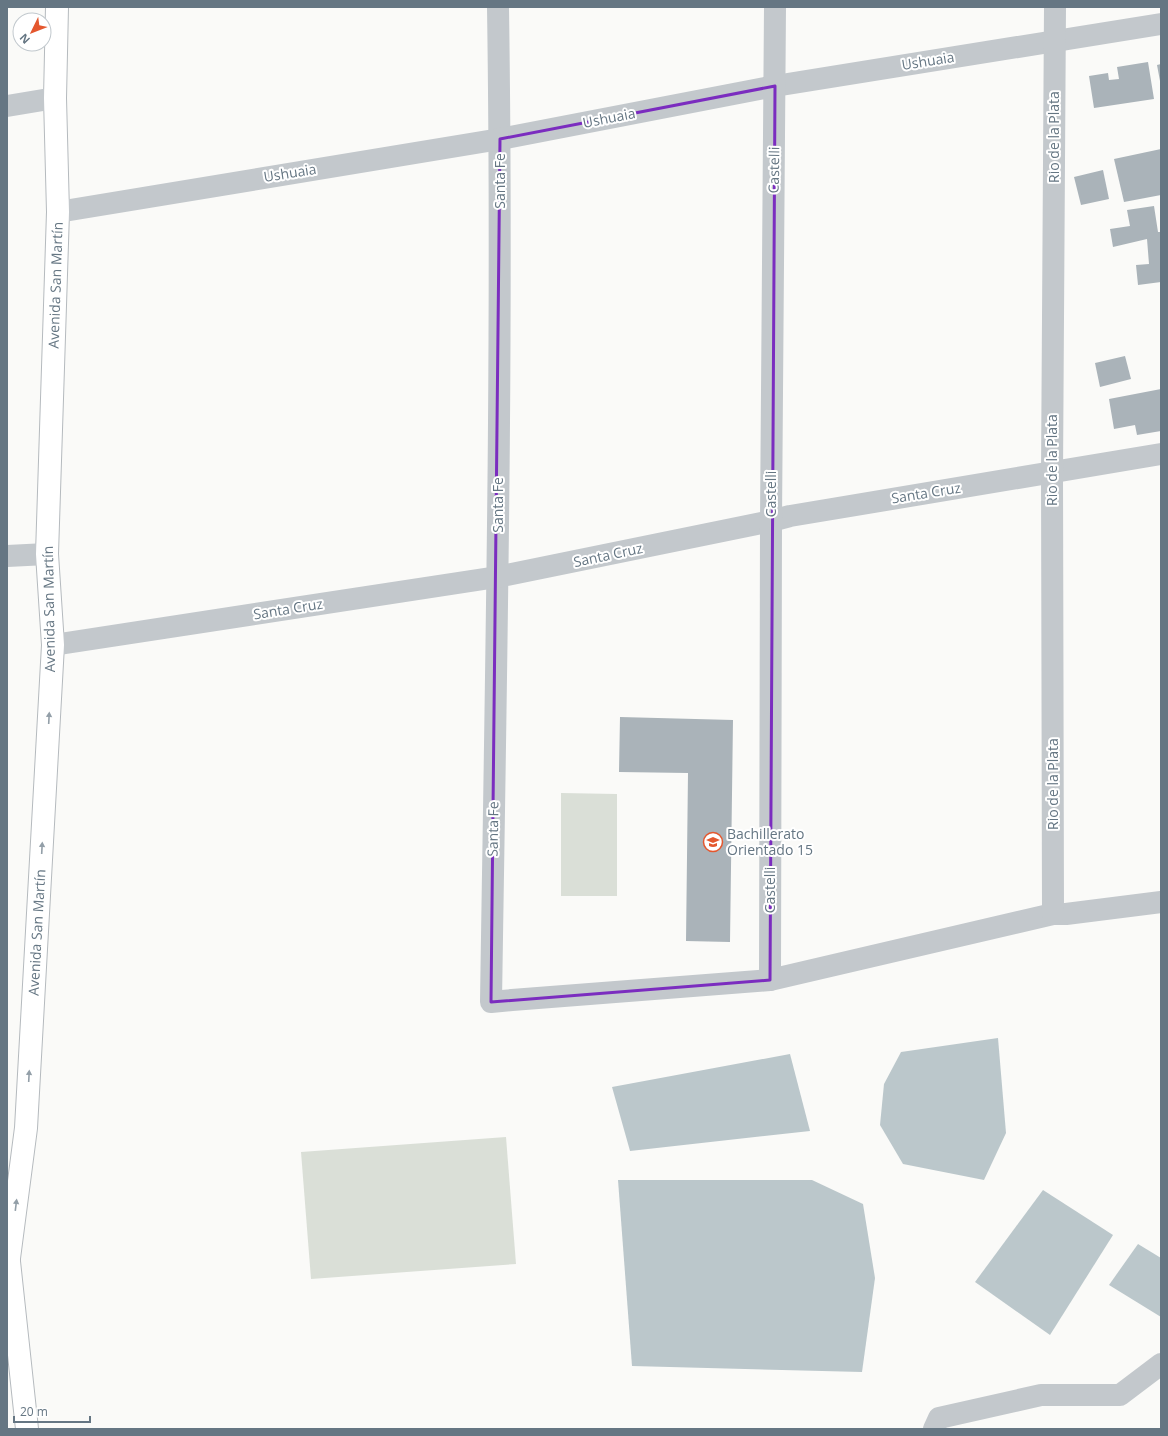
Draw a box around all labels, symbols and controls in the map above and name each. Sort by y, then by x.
north arrow [12,12,52,52]
text: N [16,31,33,48]
street label: Ushuaia [900,47,956,74]
street label: Rio de la Plata [1044,91,1063,183]
street label: Ushuaia [581,103,637,132]
street label: Castelli [764,146,783,194]
street label: Santa Fe [490,153,509,209]
street label: Ushuaia [262,159,318,186]
street label: Avenida San Martín [44,221,67,349]
street label: Rio de la Plata [1042,414,1061,506]
street label: Castelli [761,471,780,517]
street label: Santa Fe [488,477,507,533]
street label: Santa Cruz [890,478,962,507]
street label: Santa Cruz [572,538,645,571]
street label: Avenida San Martín [38,546,59,673]
street label: Santa Cruz [252,594,324,623]
one-way arrow [45,712,52,724]
street label: Rio de la Plata [1043,738,1062,830]
street label: Santa Fe [483,801,502,857]
place label: Bachillerato Orientado 15 [727,824,813,859]
school or university icon: Bachillerato Orientado 15 [702,831,724,853]
one-way arrow [38,842,45,854]
street label: Castelli [760,867,779,913]
street label: Avenida San Martín [23,869,49,996]
one-way arrow [26,1070,33,1082]
one-way arrow [13,1199,19,1211]
scale bar [14,1398,90,1424]
text: 20 m [20,1403,48,1420]

